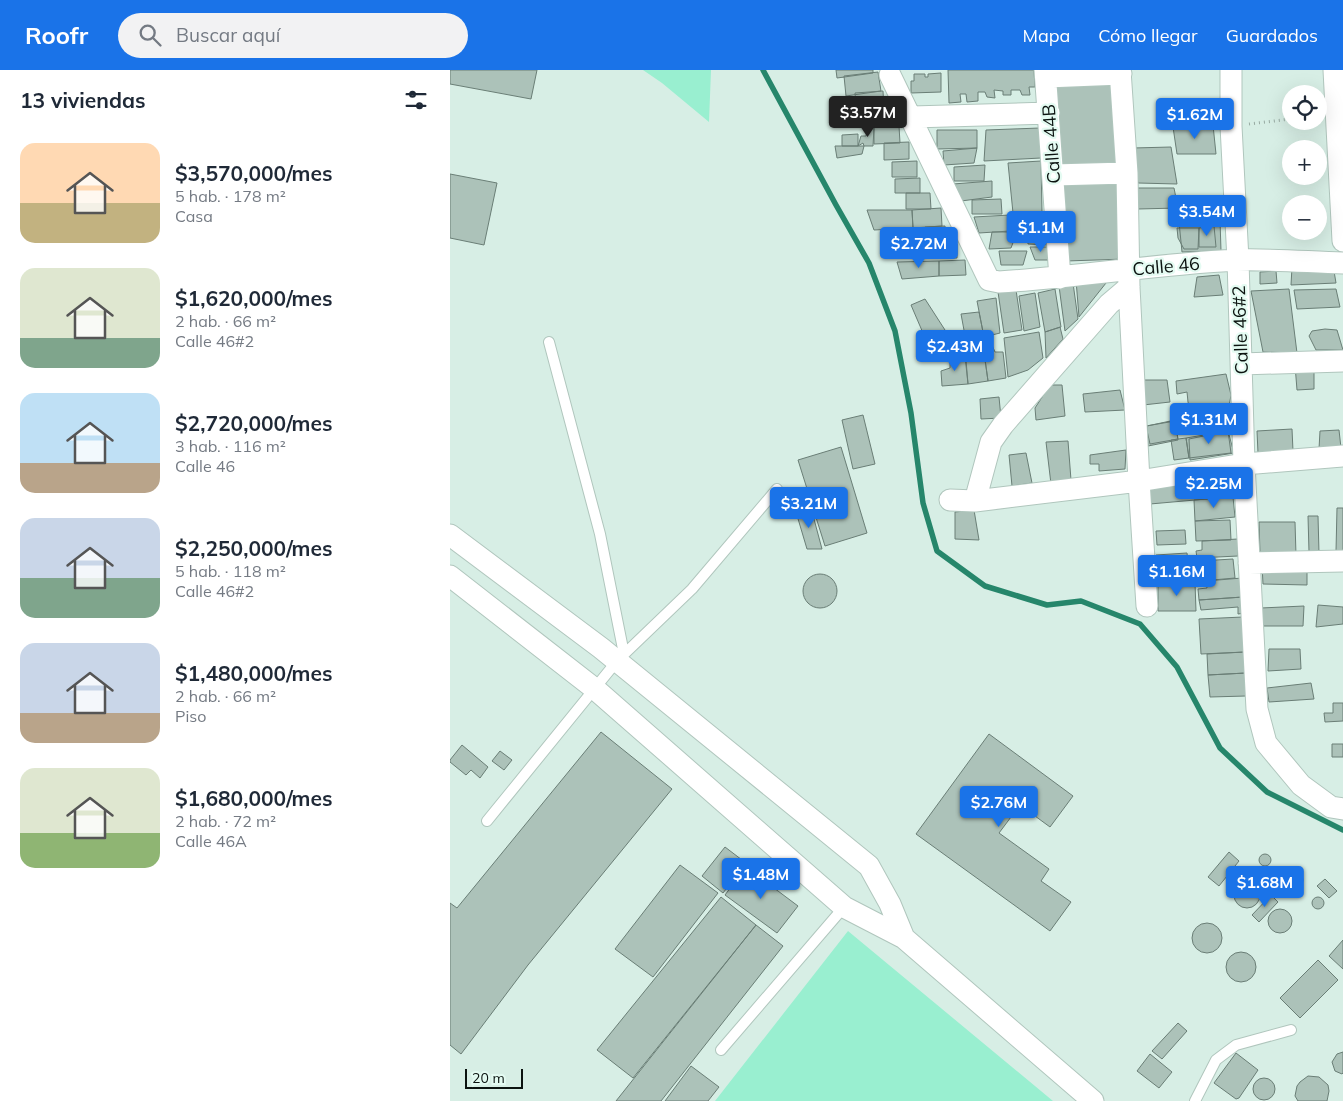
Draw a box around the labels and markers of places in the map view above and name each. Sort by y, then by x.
pin: $3.57M [827,96,909,138]
pin: $1.62M [1154,98,1236,140]
pin: $3.54M [1166,194,1248,237]
pin: $1.1M [1006,210,1076,253]
pin: $2.72M [878,226,960,269]
pin: $2.43M [914,330,996,372]
pin: $1.31M [1168,402,1250,445]
pin: $2.25M [1173,466,1255,509]
pin: $3.21M [768,486,850,529]
pin: $1.16M [1136,554,1218,597]
pin: $2.76M [958,786,1040,828]
pin: $1.48M [720,858,802,900]
pin: $1.68M [1224,866,1306,908]

